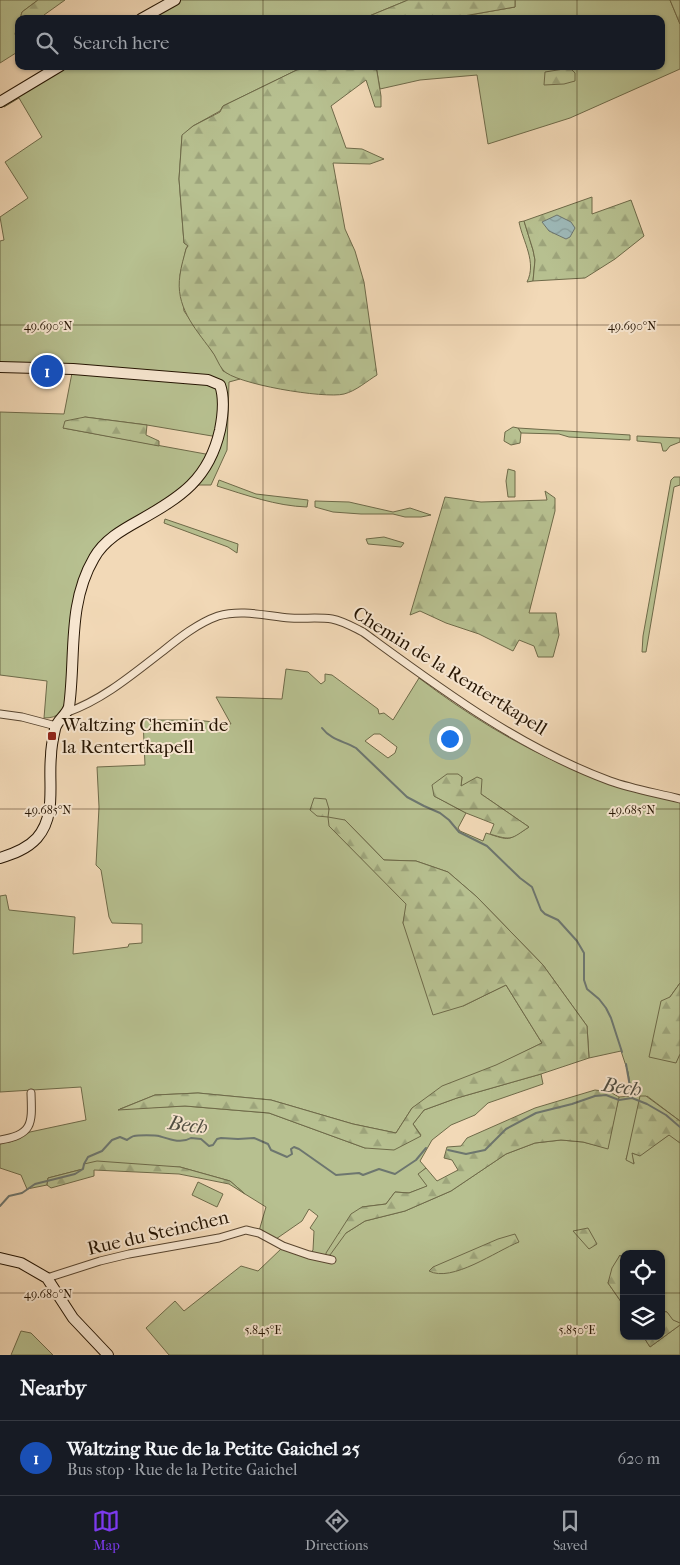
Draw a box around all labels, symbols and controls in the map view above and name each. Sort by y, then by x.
search box [15,15,665,70]
icon: search [33,29,61,57]
text: Search here [73,32,169,54]
text: 49.690°N [24,319,72,333]
text: 49.690°N [608,319,656,333]
pin: 1 [31,352,63,390]
street label: Chemin de la Rentertkapell [349,602,551,740]
place label: Waltzing Chemin de la Rentertkapell [61,714,228,758]
your location [437,726,463,752]
marker: Waltzing Chemin de la Rentertkapell [46,730,58,742]
text: 49.685°N [25,803,71,817]
text: 49.685°N [609,803,655,817]
water label: Bech [600,1073,643,1101]
water label: Bech [166,1111,209,1139]
street label: Rue du Steinchen [85,1206,231,1260]
map controls [620,1250,665,1340]
button: locate [620,1250,665,1295]
text: 49.680°N [24,1287,72,1301]
button: layers [620,1295,665,1340]
text: 5.845°E [244,1323,282,1337]
text: 5.850°E [559,1323,596,1337]
text: Nearby [20,1376,86,1400]
text: Waltzing Rue de la Petite Gaichel 25 [67,1438,360,1460]
text: 1 [33,1449,39,1468]
text: 620 m [618,1449,660,1468]
text: Bus stop · Rue de la Petite Gaichel [67,1460,297,1479]
tab: Map [92,1507,120,1554]
tab: Directions [305,1507,368,1554]
tab: Saved [553,1507,588,1554]

